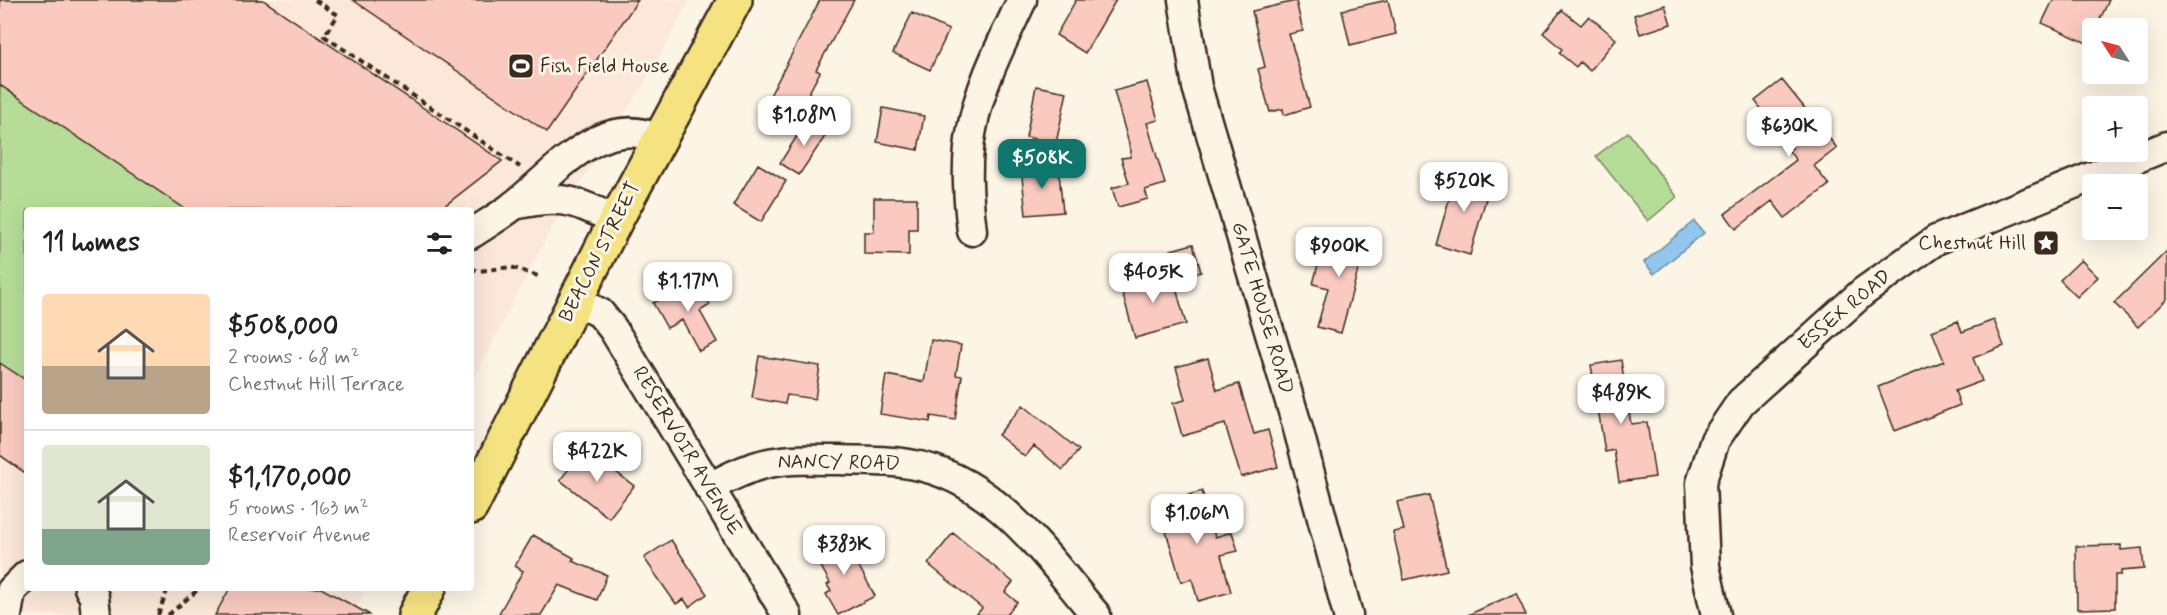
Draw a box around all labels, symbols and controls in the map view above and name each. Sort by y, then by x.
north arrow [2082,18,2148,84]
map controls [2082,18,2148,240]
sports icon: Fish Field House [506,51,536,81]
place label: Fish Field House [540,53,669,80]
pin: $1.08M [755,96,853,147]
button: + [2082,96,2148,162]
text: $1.08M [772,102,836,129]
pin: $630K [1747,107,1831,158]
text: $630K [1761,113,1817,140]
pin: $508K [1000,139,1084,190]
text: $508K [1012,145,1072,172]
pin: $520K [1422,162,1506,213]
text: $520K [1434,168,1494,195]
button: − [2082,174,2148,240]
street label: BEACON STREET [553,177,647,327]
street label: GATE HOUSE ROAD [1225,219,1299,397]
text: 11 homes [42,226,140,260]
icon: filters [423,227,456,260]
pin: $900K [1297,227,1381,278]
place icon: Chestnut Hill [2031,228,2061,258]
place label: Chestnut Hill [1918,230,2026,257]
text: $900K [1309,233,1369,260]
pin: $405K [1111,253,1195,304]
text: $405K [1123,259,1183,286]
pin: $1.17M [639,262,737,313]
street label: ESSEX ROAD [1793,263,1897,357]
text: $1.17M [657,268,719,295]
text: $508,000 [228,310,338,344]
icon: home [90,318,162,390]
text: 2 rooms · 68 m² [228,344,359,371]
street label: RESERVOIR AVENUE [626,361,748,541]
text: Chestnut Hill Terrace [228,371,404,398]
pin: $489K [1579,374,1663,425]
text: $489K [1592,380,1651,407]
pin: $422K [555,432,639,483]
text: $422K [567,438,627,465]
street label: NANCY ROAD [778,448,900,478]
text: $1,170,000 [228,461,351,495]
icon: home [90,469,162,541]
pin: $1.06M [1148,494,1246,545]
text: 5 rooms · 163 m² [228,495,368,522]
text: $1.06M [1165,500,1229,527]
text: Reservoir Avenue [228,522,371,549]
pin: $383K [802,525,886,576]
text: $383K [817,531,871,558]

